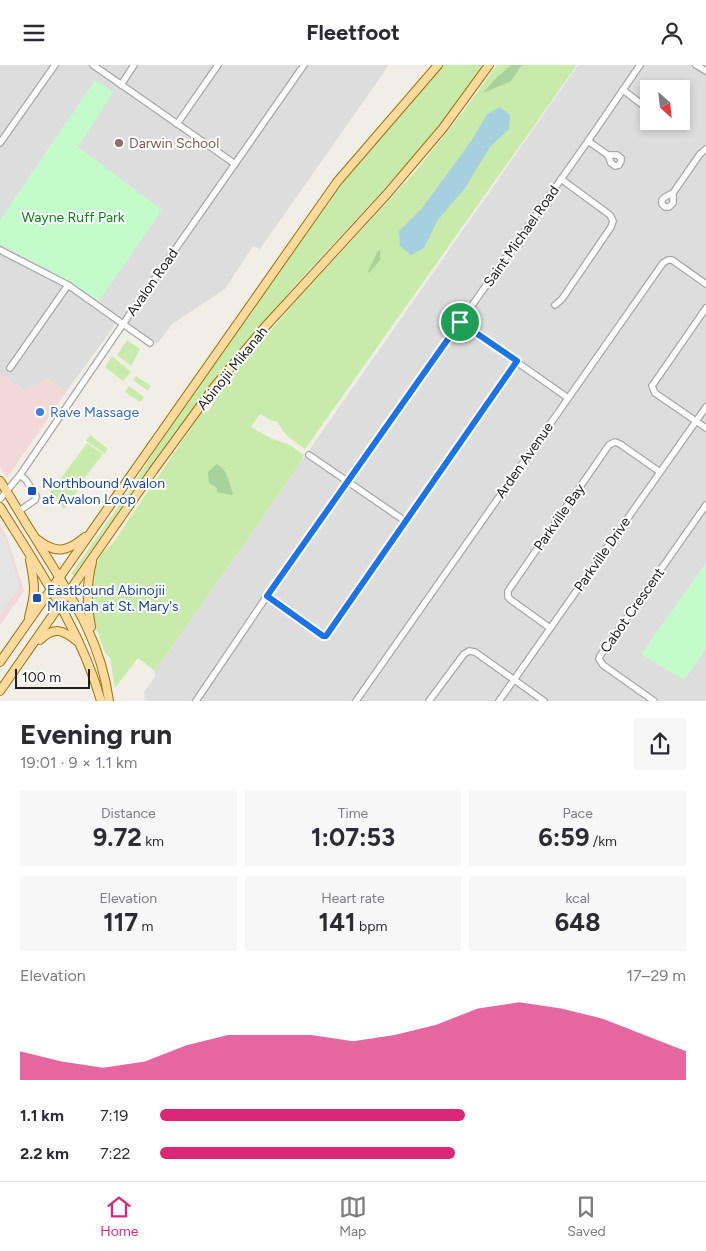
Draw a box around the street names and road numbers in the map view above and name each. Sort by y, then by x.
street label: Saint Michael Road [480,182,563,290]
street label: Avalon Road [123,245,182,319]
street label: Abinojii Mikanah [194,323,271,413]
street label: Arden Avenue [492,419,557,501]
street label: Parkville Bay [530,480,589,554]
street label: Parkville Drive [571,514,634,595]
street label: Cabot Crescent [597,565,668,656]

